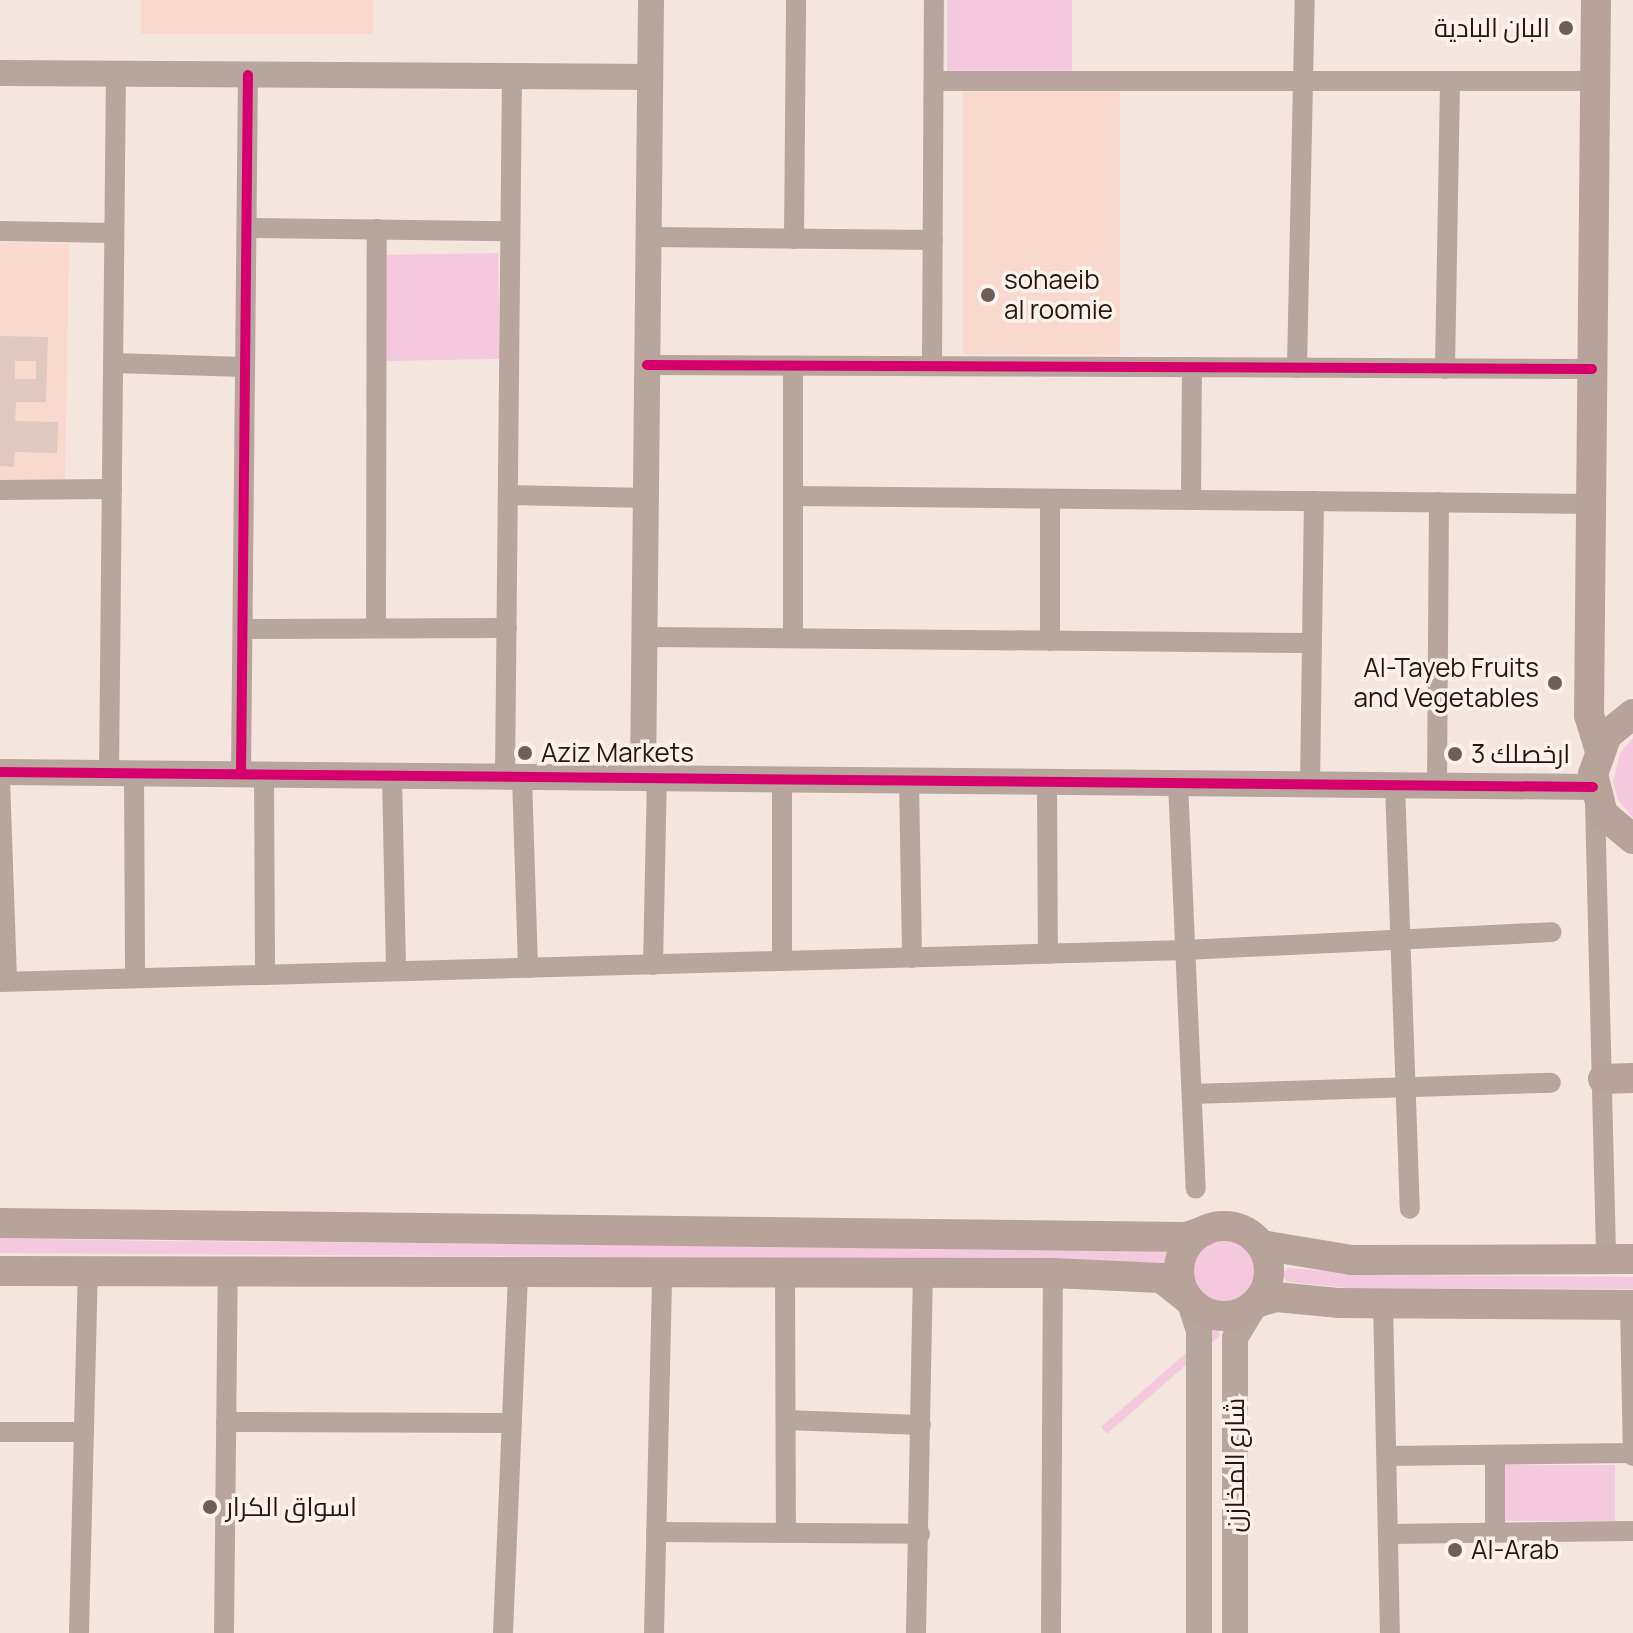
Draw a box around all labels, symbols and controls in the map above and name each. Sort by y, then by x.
place label: البان البادية [1434,12,1550,44]
marker: البان البادية [1557,19,1575,37]
place label: sohaeib al roomie [1004,264,1113,326]
marker: sohaeib al roomie [979,286,997,304]
place label: Al-Tayeb Fruits and Vegetables [1354,652,1539,714]
marker: Al-Tayeb Fruits and Vegetables [1546,674,1564,692]
place label: Aziz Markets [541,737,694,769]
place label: ارخصلك 3 [1471,738,1570,770]
marker: Aziz Markets [516,744,534,762]
marker: ارخصلك 3 [1446,745,1464,763]
street label: شارع المخازن [1219,1398,1251,1532]
place label: اسواق الكرار [226,1491,357,1523]
marker: اسواق الكرار [201,1498,219,1516]
place label: Al-Arab [1471,1534,1559,1566]
marker: Al-Arab [1446,1541,1464,1559]

